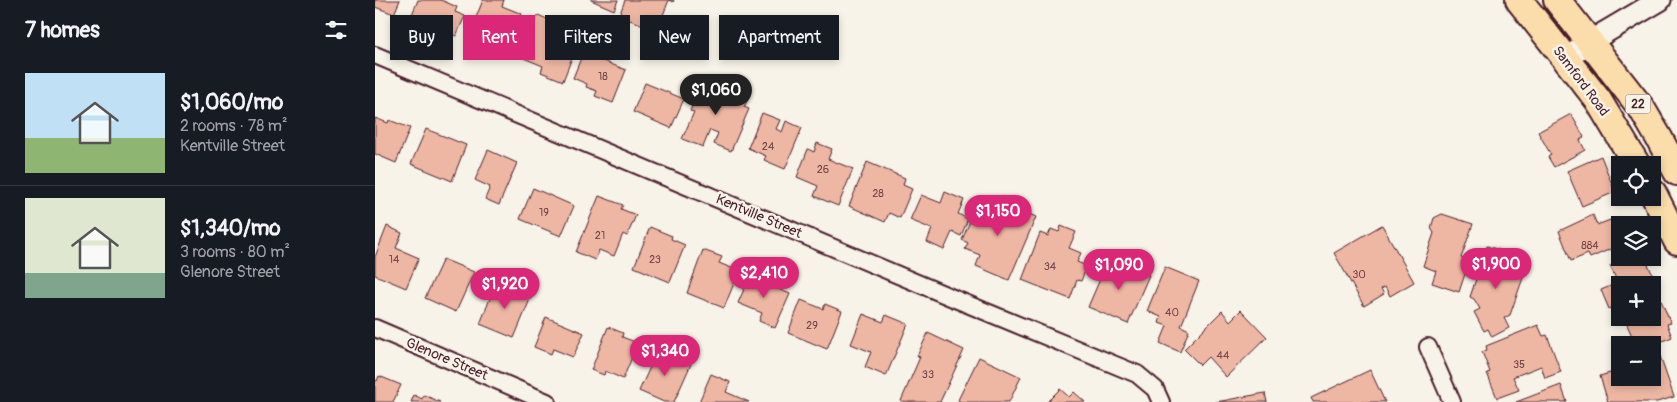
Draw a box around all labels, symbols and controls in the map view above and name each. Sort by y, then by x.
chip: Buy [390,15,453,60]
chip: Rent [463,15,535,60]
chip: Filters [545,15,630,60]
chip: New [640,15,709,60]
chip: Apartment [719,15,839,60]
icon: filters [322,16,350,44]
text: 7 homes [25,17,100,44]
street label: Samford Road [1549,43,1613,119]
house number: 18 [598,70,608,83]
pin: $1,060 [675,74,757,116]
text: $1,060 [691,80,741,100]
text: $1,060/mo [180,89,283,116]
icon: home [65,93,125,153]
road number: 22 [1625,95,1651,114]
text: 2 rooms · 78 m² [180,116,287,136]
text: Kentville Street [180,136,285,156]
house number: 24 [762,140,775,153]
map controls [1611,156,1661,386]
button: locate [1611,156,1661,206]
house number: 26 [817,163,829,176]
house number: 28 [872,187,884,200]
street label: Kentville Street [713,190,805,242]
pin: $1,150 [957,194,1039,237]
text: $1,150 [976,201,1020,221]
house number: 19 [539,206,549,219]
text: $1,340/mo [180,215,281,242]
button: layers [1611,216,1661,266]
icon: home [65,218,125,278]
house number: 21 [595,229,605,242]
house number: 884 [1581,239,1599,252]
text: 3 rooms · 80 m² [180,242,290,262]
pin: $1,090 [1078,248,1160,291]
pin: $1,900 [1455,248,1537,290]
house number: 14 [389,253,400,266]
house number: 23 [649,253,661,266]
text: $1,900 [1471,254,1521,274]
text: $1,090 [1094,255,1144,275]
pin: $2,410 [723,256,805,299]
house number: 34 [1044,260,1057,273]
text: Glenore Street [180,262,280,282]
text: $2,410 [740,263,788,283]
pin: $1,920 [464,268,546,310]
house number: 30 [1352,268,1366,281]
text: $1,920 [481,274,529,294]
button: + [1611,276,1661,326]
house number: 40 [1165,306,1179,319]
house number: 29 [806,319,818,332]
street label: Glenore Street [403,334,491,384]
pin: $1,340 [624,334,706,377]
button: − [1611,336,1661,386]
text: $1,340 [641,341,689,361]
house number: 44 [1217,349,1230,362]
house number: 35 [1513,358,1525,371]
house number: 33 [922,368,934,381]

